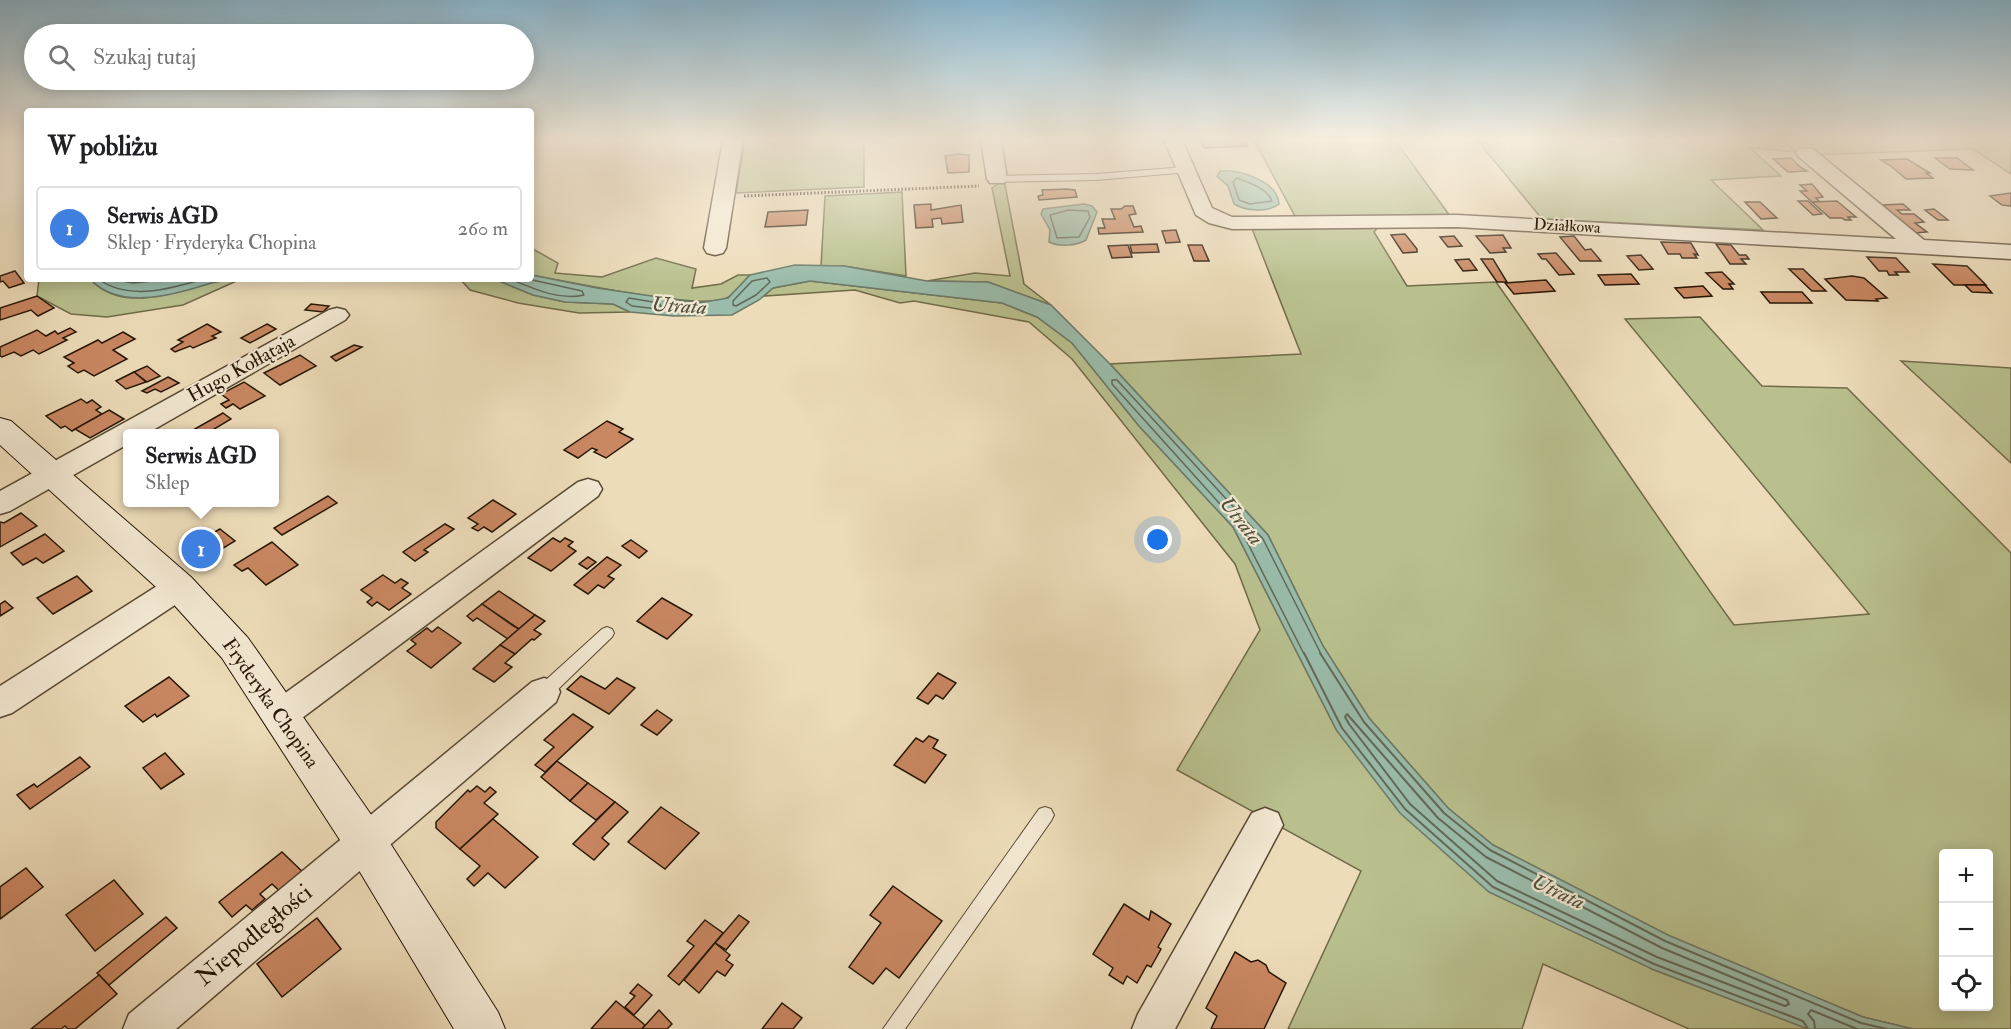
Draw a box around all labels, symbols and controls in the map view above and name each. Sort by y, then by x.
search box [24,24,534,90]
icon: search [45,41,78,74]
text: Szukaj tutaj [93,43,196,71]
text: W pobliżu [48,131,158,163]
text: Serwis AGD [107,202,218,230]
street label: Działkowa [1533,214,1601,238]
text: 1 [66,216,73,241]
text: 260 m [458,216,508,241]
text: Sklep · Fryderyka Chopina [107,230,317,255]
water label: Utrata [651,291,708,321]
street label: Hugo Kołłątaja [183,328,300,408]
popup [123,429,279,507]
text: Serwis AGD [145,442,257,470]
text: Sklep [145,470,190,495]
water label: Utrata [1213,491,1269,551]
your location [1143,525,1172,554]
pin: 1 [182,526,220,572]
street label: Fryderyka Chopina [216,633,326,774]
map controls [1939,849,1993,1011]
button: + [1939,849,1993,903]
water label: Utrata [1527,868,1589,916]
street label: Niepodległości [189,877,319,993]
button: − [1939,903,1993,957]
button: locate [1939,957,1993,1011]

